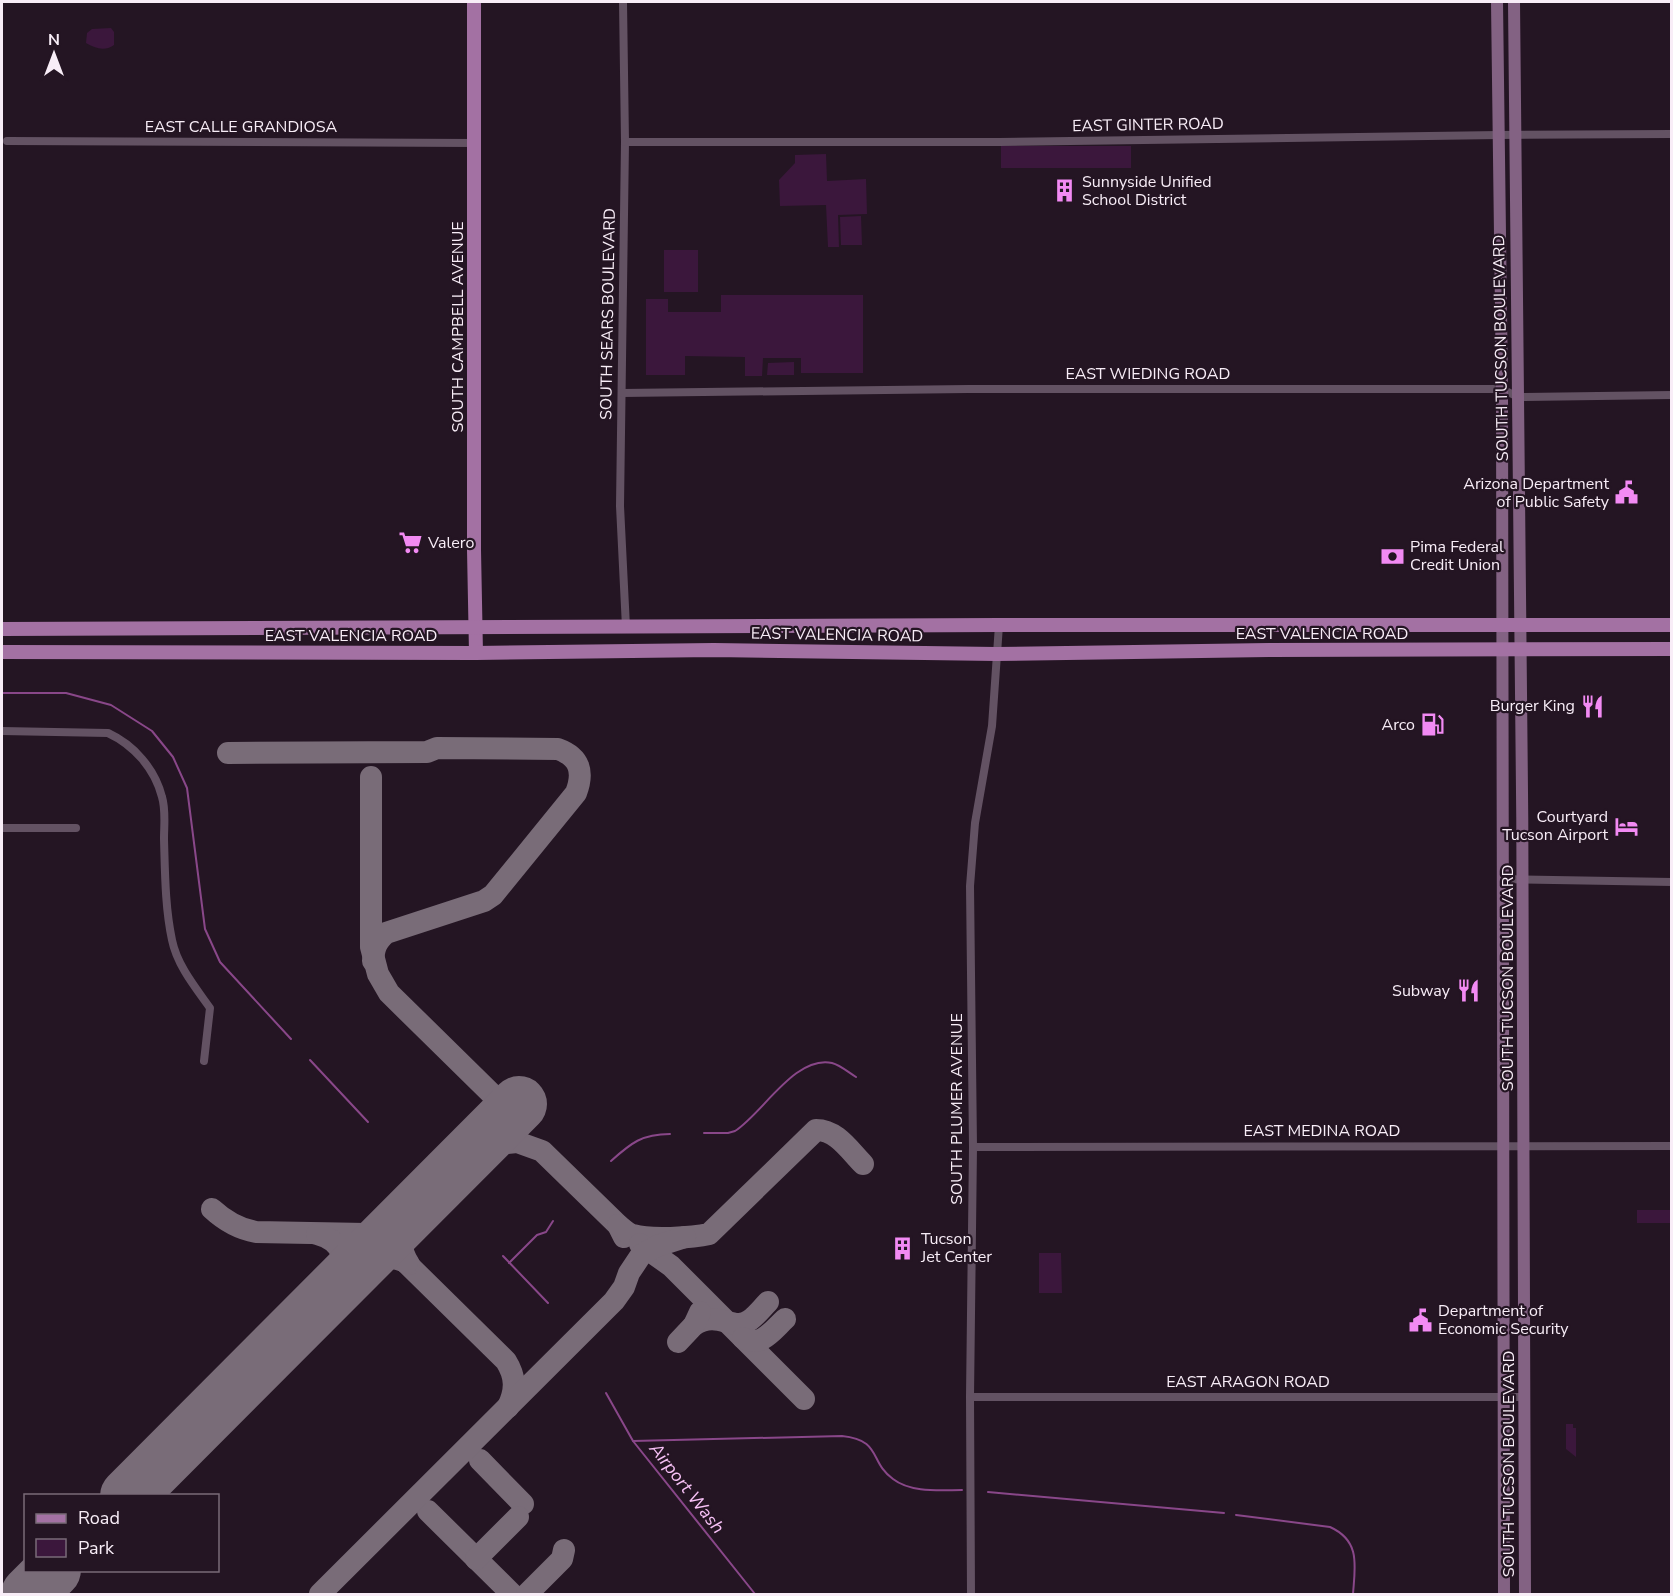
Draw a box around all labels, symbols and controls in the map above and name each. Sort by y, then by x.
north arrow [24,24,84,84]
text: N [48,29,60,51]
street label: EAST GINTER ROAD [1072,113,1224,137]
street label: EAST CALLE GRANDIOSA [145,116,337,138]
place label: Sunnyside Unified School District [1082,171,1212,211]
building icon: Sunnyside Unified School District [1051,178,1077,204]
street label: SOUTH SEARS BOULEVARD [595,208,621,420]
street label: SOUTH CAMPBELL AVENUE [447,221,469,433]
street label: SOUTH TUCSON BOULEVARD [1488,235,1514,461]
street label: EAST WIEDING ROAD [1066,363,1230,385]
place label: Arizona Department of Public Safety [1463,473,1610,513]
public building icon: Arizona Department of Public Safety [1614,480,1640,506]
supermarket icon: Valero [397,530,423,556]
place label: Valero [427,532,474,554]
place label: Pima Federal Credit Union [1410,536,1504,576]
bank icon: Pima Federal Credit Union [1379,543,1405,569]
street label: EAST VALENCIA ROAD [751,622,923,648]
street label: EAST VALENCIA ROAD [1236,623,1408,645]
street label: EAST VALENCIA ROAD [265,625,437,647]
restaurant icon: Burger King [1580,693,1606,719]
place label: Burger King [1490,695,1575,717]
fuel station icon: Arco [1420,712,1446,738]
place label: Arco [1382,714,1415,736]
place label: Courtyard Tucson Airport [1502,806,1608,846]
hotel icon: Courtyard Tucson Airport [1613,813,1639,839]
street label: SOUTH TUCSON BOULEVARD [1497,865,1519,1091]
restaurant icon: Subway [1455,978,1481,1004]
place label: Subway [1392,980,1451,1002]
street label: SOUTH PLUMER AVENUE [946,1013,968,1205]
street label: EAST MEDINA ROAD [1244,1120,1400,1142]
place label: Tucson Jet Center [920,1228,992,1268]
building icon: Tucson Jet Center [890,1235,916,1261]
place label: Department of Economic Security [1438,1300,1569,1340]
public building icon: Department of Economic Security [1407,1307,1433,1333]
street label: SOUTH TUCSON BOULEVARD [1498,1351,1520,1577]
street label: EAST ARAGON ROAD [1166,1371,1330,1393]
water label: Airport Wash [643,1437,730,1538]
legend [24,1494,219,1572]
text: Road [78,1506,120,1530]
text: Park [78,1536,115,1560]

